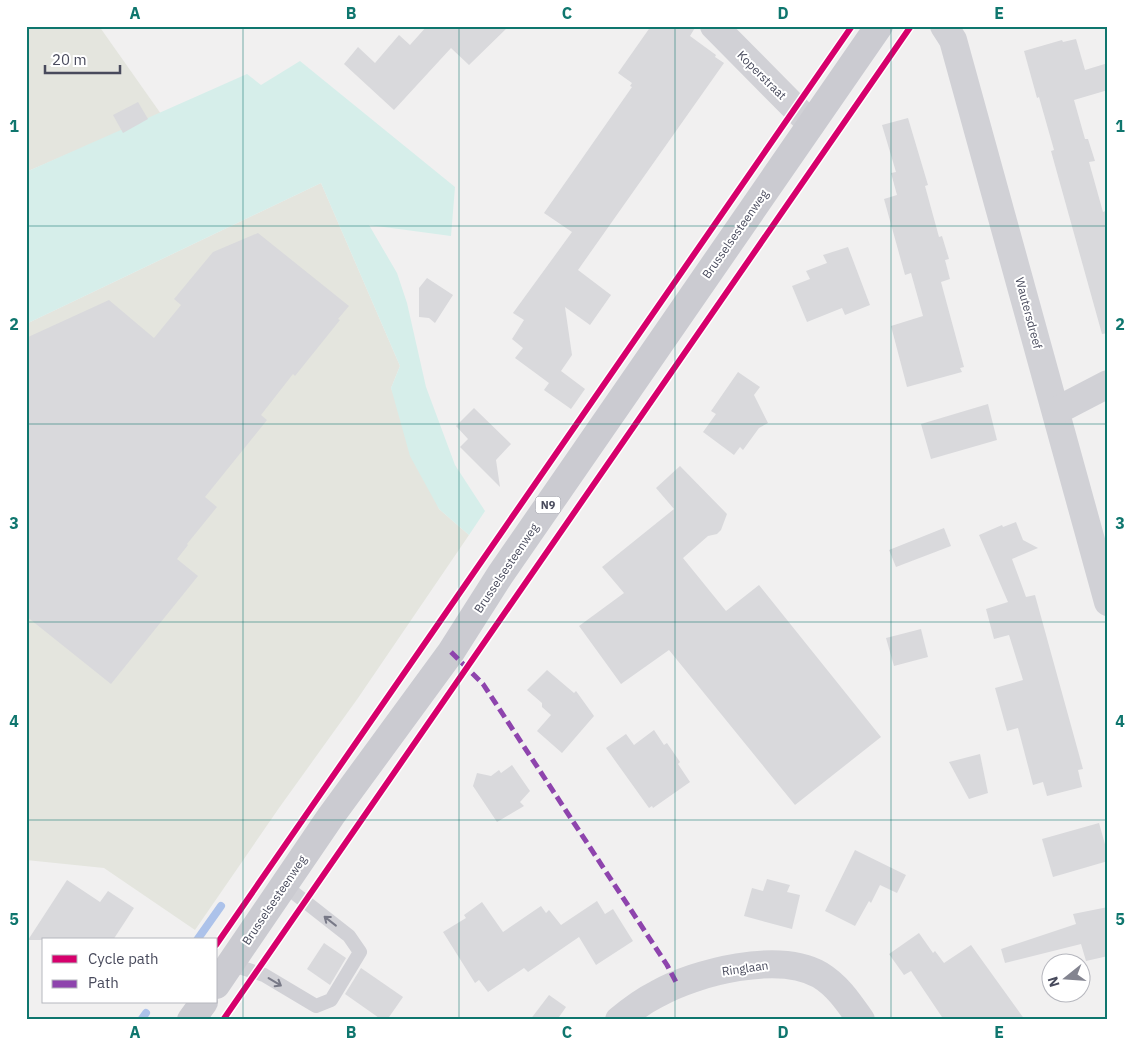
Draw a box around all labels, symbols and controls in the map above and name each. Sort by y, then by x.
text: A [130,3,141,23]
text: B [346,3,357,23]
text: C [562,3,572,23]
text: D [777,3,789,23]
text: E [994,3,1004,23]
scale bar [45,42,120,74]
street label: Koperstraat [734,47,790,103]
text: 20 m [52,50,87,69]
text: 1 [9,116,19,136]
text: 1 [1115,116,1125,136]
street label: Brusselsesteenweg [699,186,772,281]
street label: Wautersdreef [1012,276,1046,350]
text: 2 [9,314,19,334]
text: 2 [1115,314,1125,334]
road number: N9 [536,496,560,514]
text: 3 [9,513,19,533]
text: 3 [1115,513,1125,533]
street label: Brusselsesteenweg [470,520,542,616]
text: 4 [9,711,19,731]
text: 4 [1115,711,1125,731]
street label: Brusselsesteenweg [238,852,310,948]
text: 5 [9,909,19,929]
text: 5 [1115,909,1125,929]
one-way arrow [324,916,337,927]
legend [42,938,218,1004]
text: Cycle path [88,949,159,968]
north arrow [1042,954,1092,1004]
street label: Ringlaan [721,957,769,979]
text: Path [88,973,119,992]
text: N [1043,974,1064,989]
one-way arrow [268,977,282,987]
text: A [130,1022,141,1042]
text: B [346,1022,357,1042]
text: C [562,1022,572,1042]
text: D [777,1022,789,1042]
text: E [994,1022,1004,1042]

